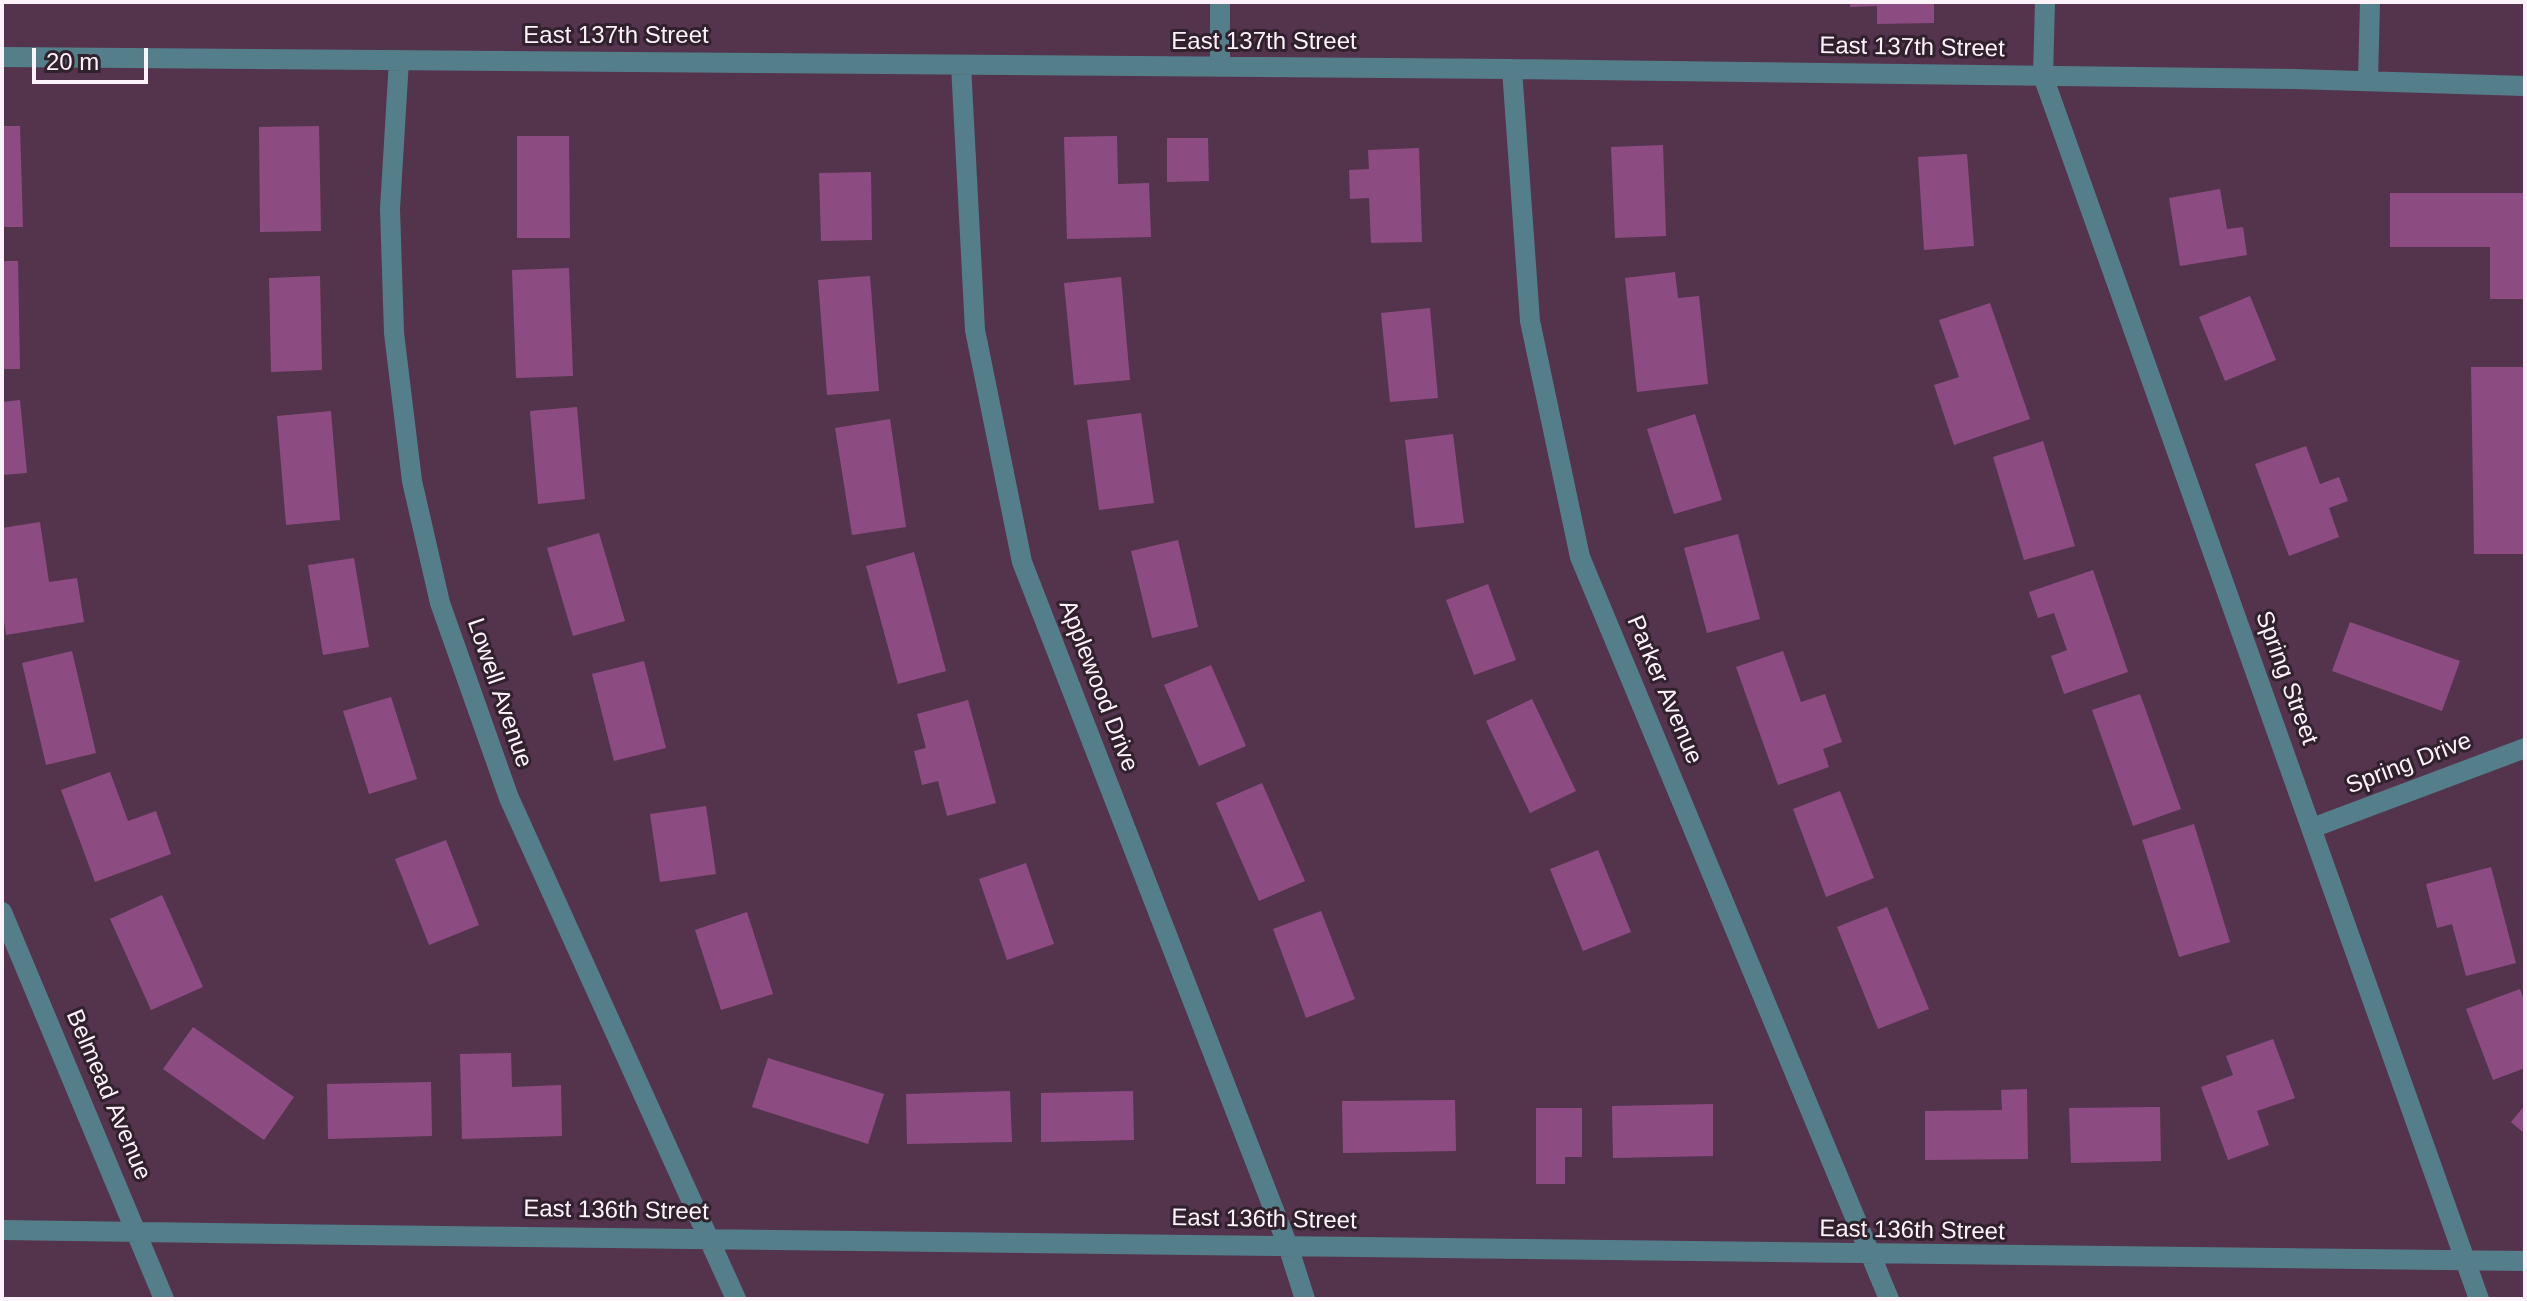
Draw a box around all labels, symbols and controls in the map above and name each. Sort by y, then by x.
street label: East 137th Street [523,22,709,50]
street label: East 137th Street [1171,28,1357,56]
scale bar [36,32,152,82]
street label: East 137th Street [1819,32,2005,64]
text: 20 m [46,48,99,75]
street label: Applewood Drive [1052,596,1144,776]
street label: Spring Street [2249,607,2323,749]
street label: Parker Avenue [1620,612,1708,768]
street label: Lowell Avenue [460,615,538,771]
street label: Spring Drive [2342,727,2476,801]
street label: Belmead Avenue [59,1005,157,1185]
street label: East 136th Street [523,1195,709,1227]
street label: East 136th Street [1171,1204,1357,1236]
street label: East 136th Street [1819,1215,2005,1247]

